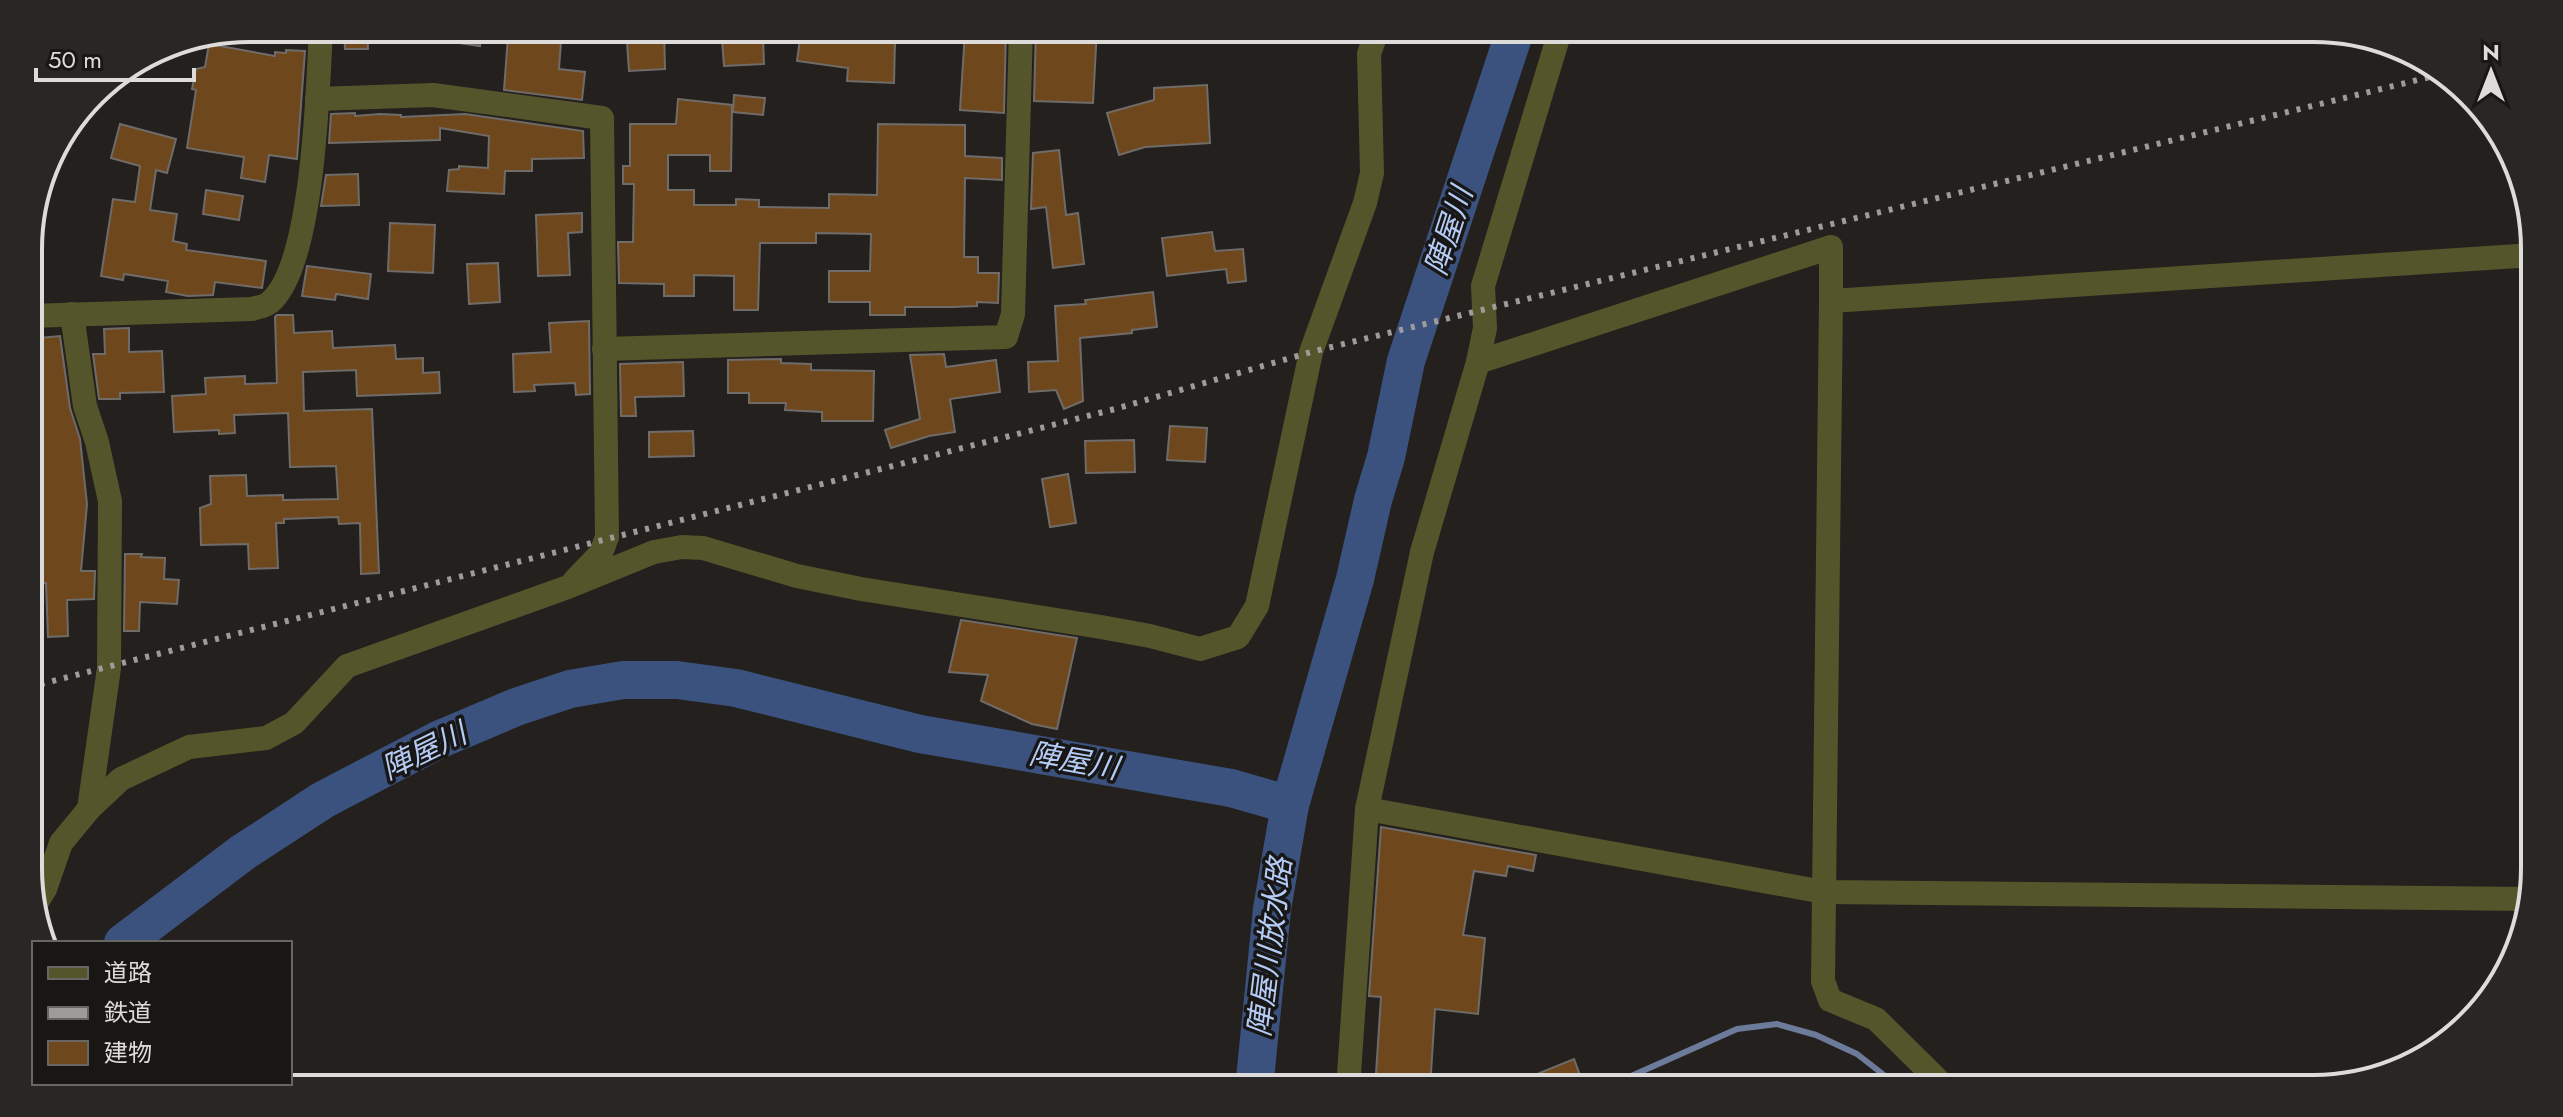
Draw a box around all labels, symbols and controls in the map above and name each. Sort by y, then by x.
scale bar [36,32,194,82]
north arrow [2451,32,2531,112]
text: N [2482,36,2500,68]
text: 50 m [48,42,102,77]
water label: 陣屋川 [1414,179,1484,280]
water label: 陣屋川 [374,710,476,790]
water label: 陣屋川 [1026,732,1125,790]
water label: 陣屋川放水路 [1237,852,1302,1039]
legend [32,941,292,1085]
text: 道路 [104,955,152,990]
text: 鉄道 [104,995,152,1030]
text: 建物 [104,1035,152,1070]

